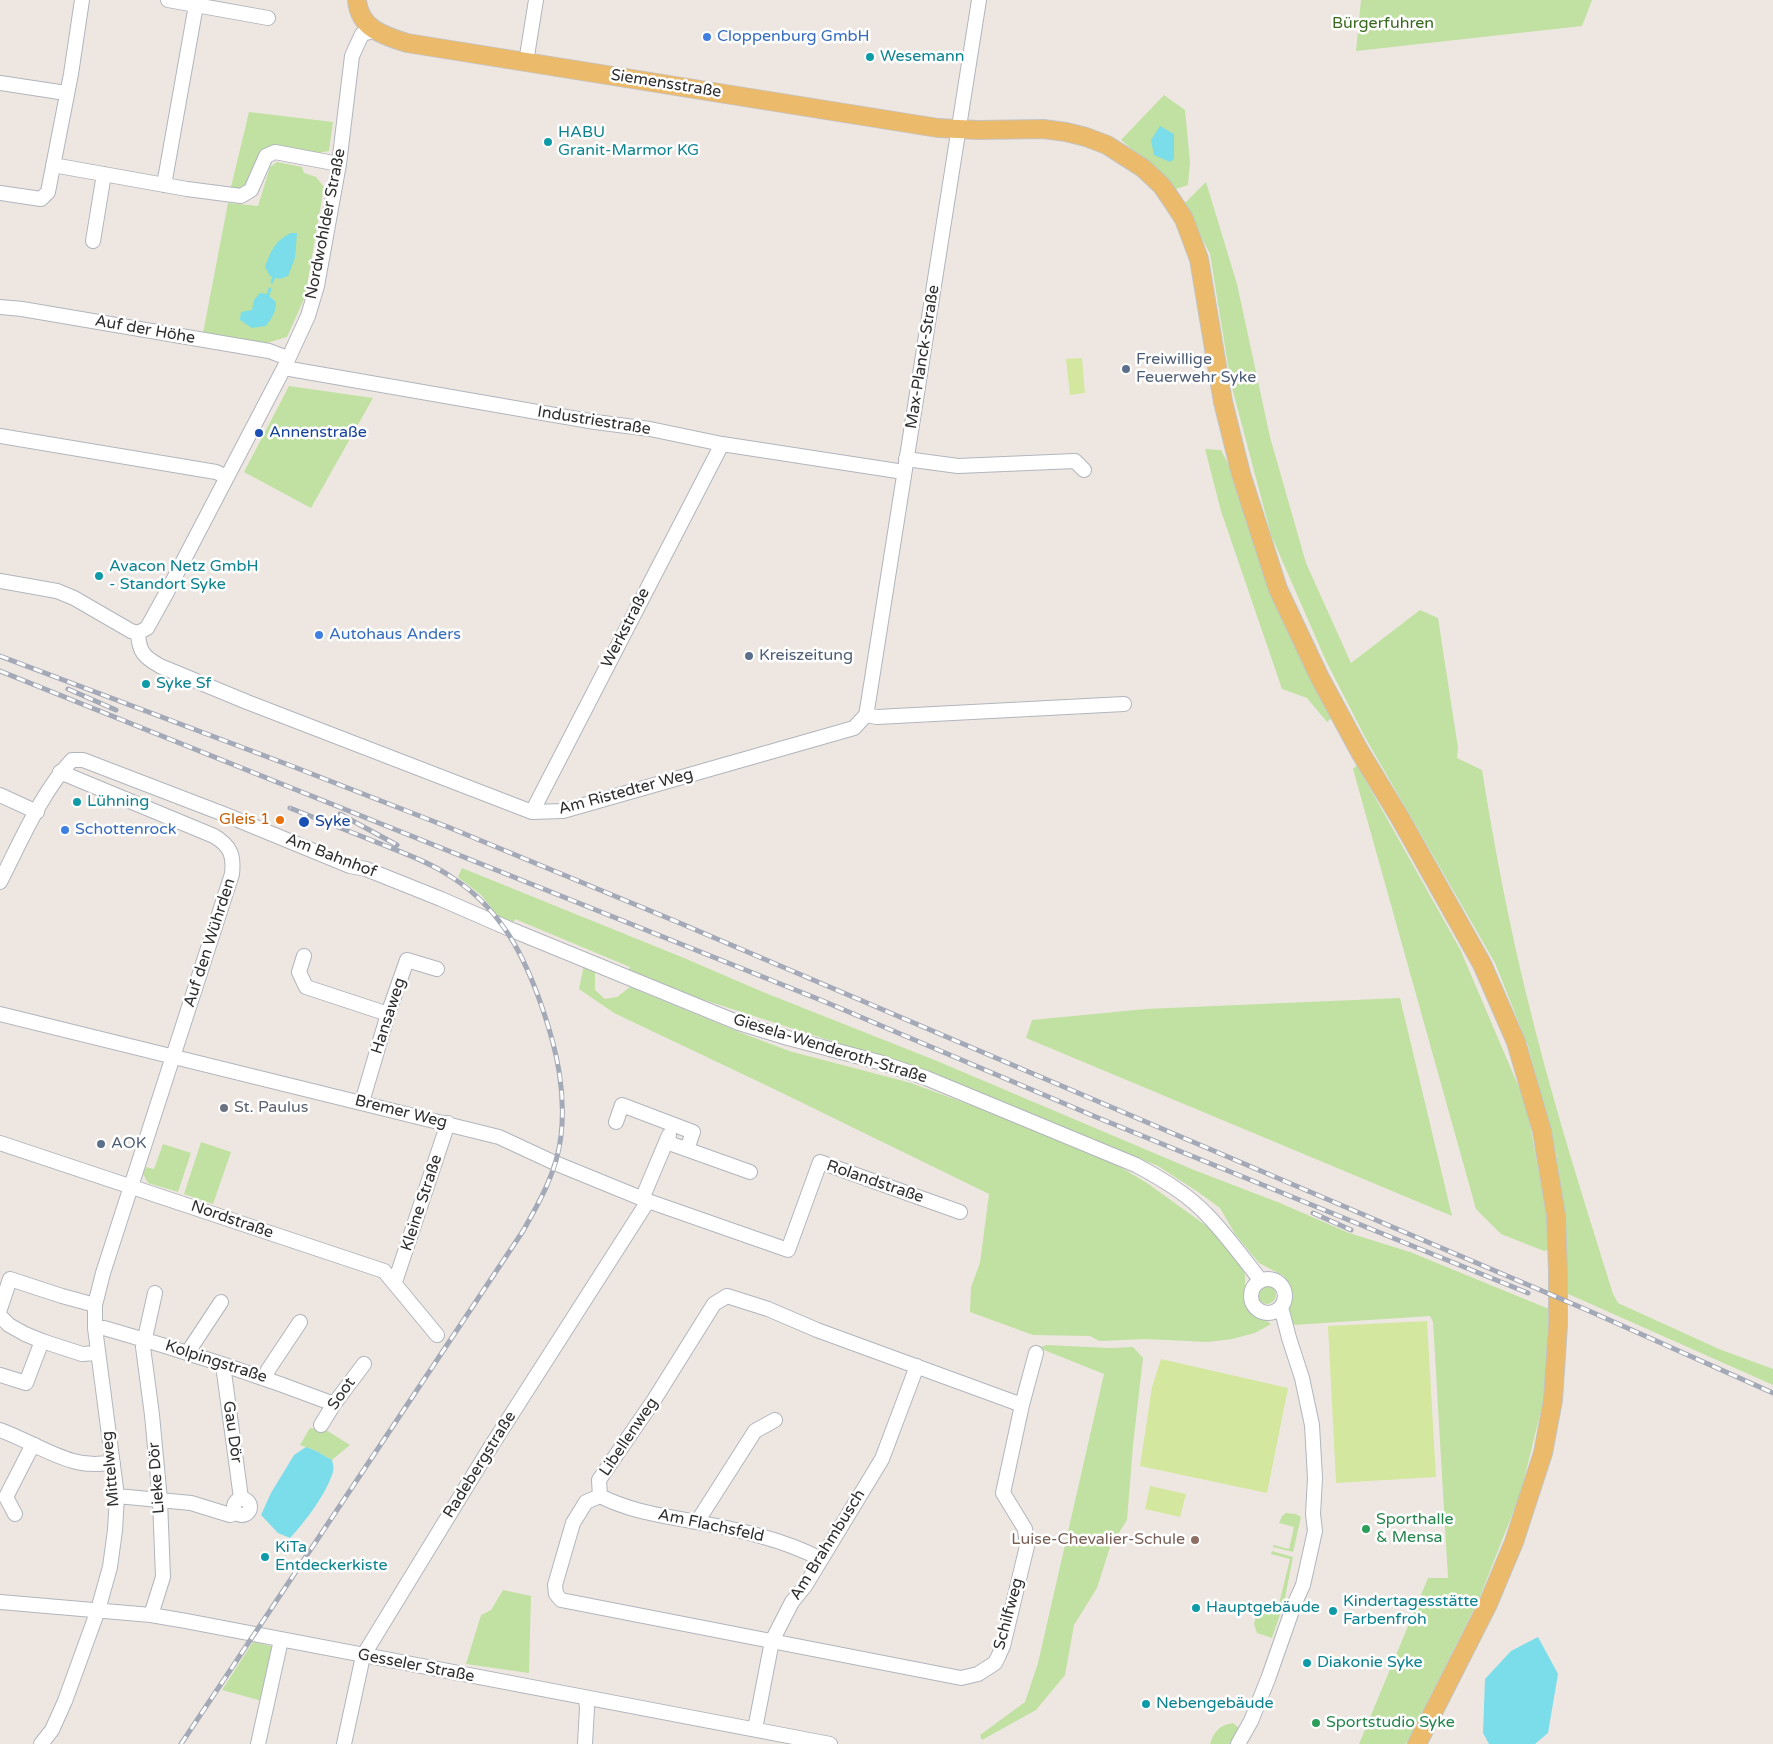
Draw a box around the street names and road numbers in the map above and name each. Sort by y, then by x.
street label: Siemensstraße [609,66,723,102]
street label: Nordwohlder Straße [302,147,350,301]
street label: Max-Planck-Straße [902,284,944,430]
street label: Auf der Höhe [93,312,197,348]
street label: Industriestraße [536,403,652,439]
street label: Werkstraße [598,585,654,671]
street label: Am Ristedter Weg [556,765,696,819]
street label: Am Bahnhof [283,830,379,882]
street label: Auf den Wührden [180,876,240,1010]
street label: Hansaweg [368,975,410,1057]
street label: Giesela-Wenderoth-Straße [731,1010,929,1088]
street label: Bremer Weg [353,1091,449,1133]
street label: Kleine Straße [397,1152,447,1254]
street label: Rolandstraße [824,1156,926,1208]
street label: Nordstraße [188,1197,276,1243]
street label: Kolpingstraße [163,1336,269,1388]
street label: Soot [324,1374,360,1414]
street label: Libellenweg [596,1394,662,1480]
street label: Gau Dör [218,1400,246,1464]
street label: Radebergstraße [439,1408,521,1522]
street label: Mittelweg [98,1430,124,1508]
street label: Lieke Dör [145,1442,169,1514]
street label: Am Brahmbusch [786,1486,870,1604]
street label: Am Flachsfeld [656,1505,766,1547]
street label: Schilfweg [990,1576,1028,1652]
street label: Gesseler Straße [356,1645,476,1687]

